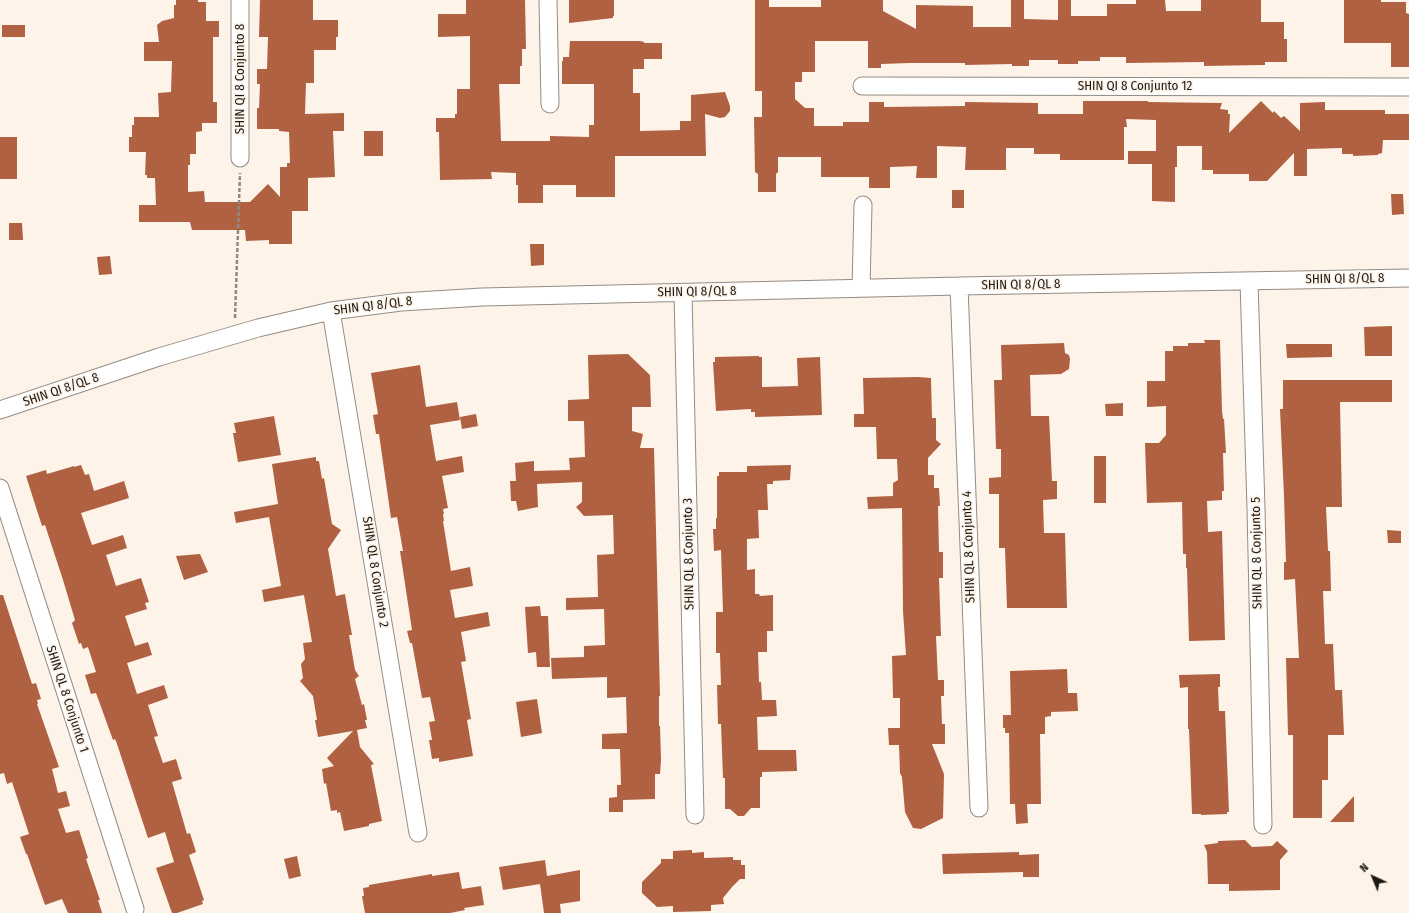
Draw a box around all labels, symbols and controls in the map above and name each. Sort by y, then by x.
street label: SHIN QI 8 Conjunto 8 [232,24,248,134]
street label: SHIN QI 8 Conjunto 12 [1078,78,1192,94]
street label: SHIN QI 8/QL 8 [1305,271,1385,287]
street label: SHIN QI 8/QL 8 [981,277,1061,293]
street label: SHIN QI 8/QL 8 [657,284,737,300]
street label: SHIN QI 8/QL 8 [333,293,413,319]
street label: SHIN QI 8/QL 8 [21,370,101,410]
street label: SHIN QL 8 Conjunto 4 [959,491,979,603]
street label: SHIN QL 8 Conjunto 5 [1248,497,1266,609]
street label: SHIN QL 8 Conjunto 3 [680,498,698,610]
street label: SHIN QL 8 Conjunto 2 [359,516,391,628]
street label: SHIN QL 8 Conjunto 1 [42,644,92,754]
north arrow [1353,857,1393,897]
text: N [1357,861,1371,875]

